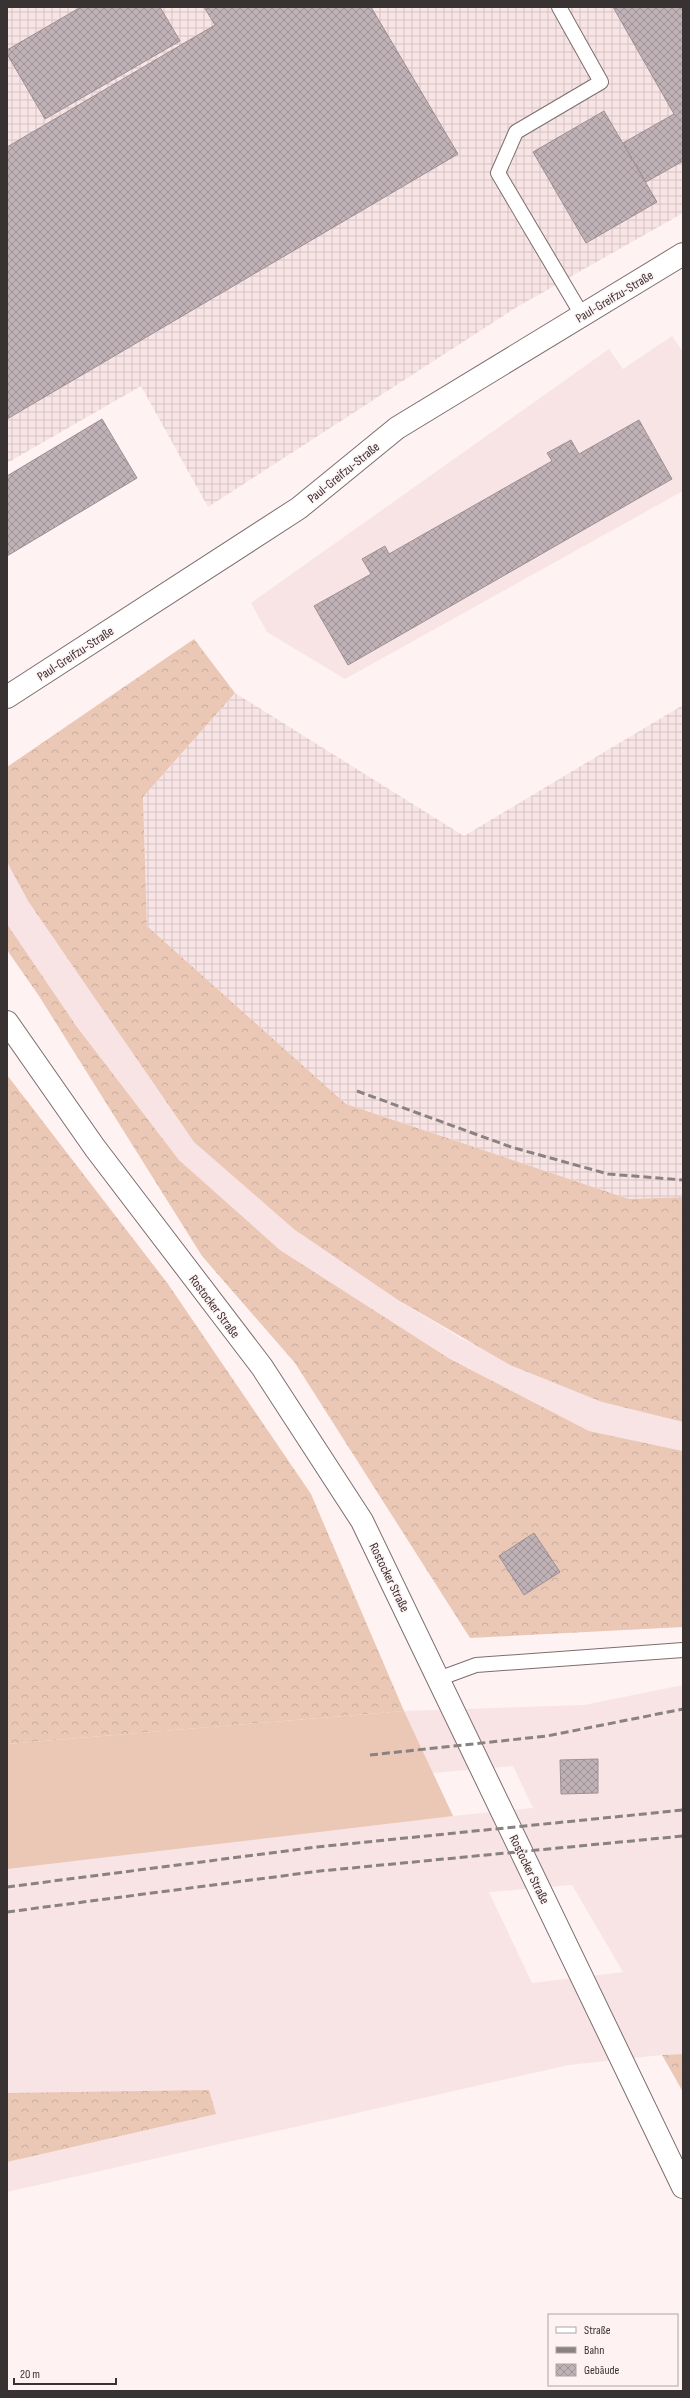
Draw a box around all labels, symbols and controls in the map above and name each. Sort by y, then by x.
street label: Paul-Greifzu-Straße [573,267,656,326]
street label: Paul-Greifzu-Straße [304,439,383,507]
street label: Paul-Greifzu-Straße [34,623,117,684]
street label: Rostocker Straße [185,1272,243,1341]
street label: Rostocker Straße [365,1540,413,1615]
street label: Rostocker Straße [505,1832,553,1907]
legend [548,2314,678,2386]
text: Straße [584,2323,611,2338]
text: Bahn [584,2343,604,2358]
scale bar [14,2360,116,2386]
text: Gebäude [584,2363,619,2378]
text: 20 m [20,2367,40,2382]

